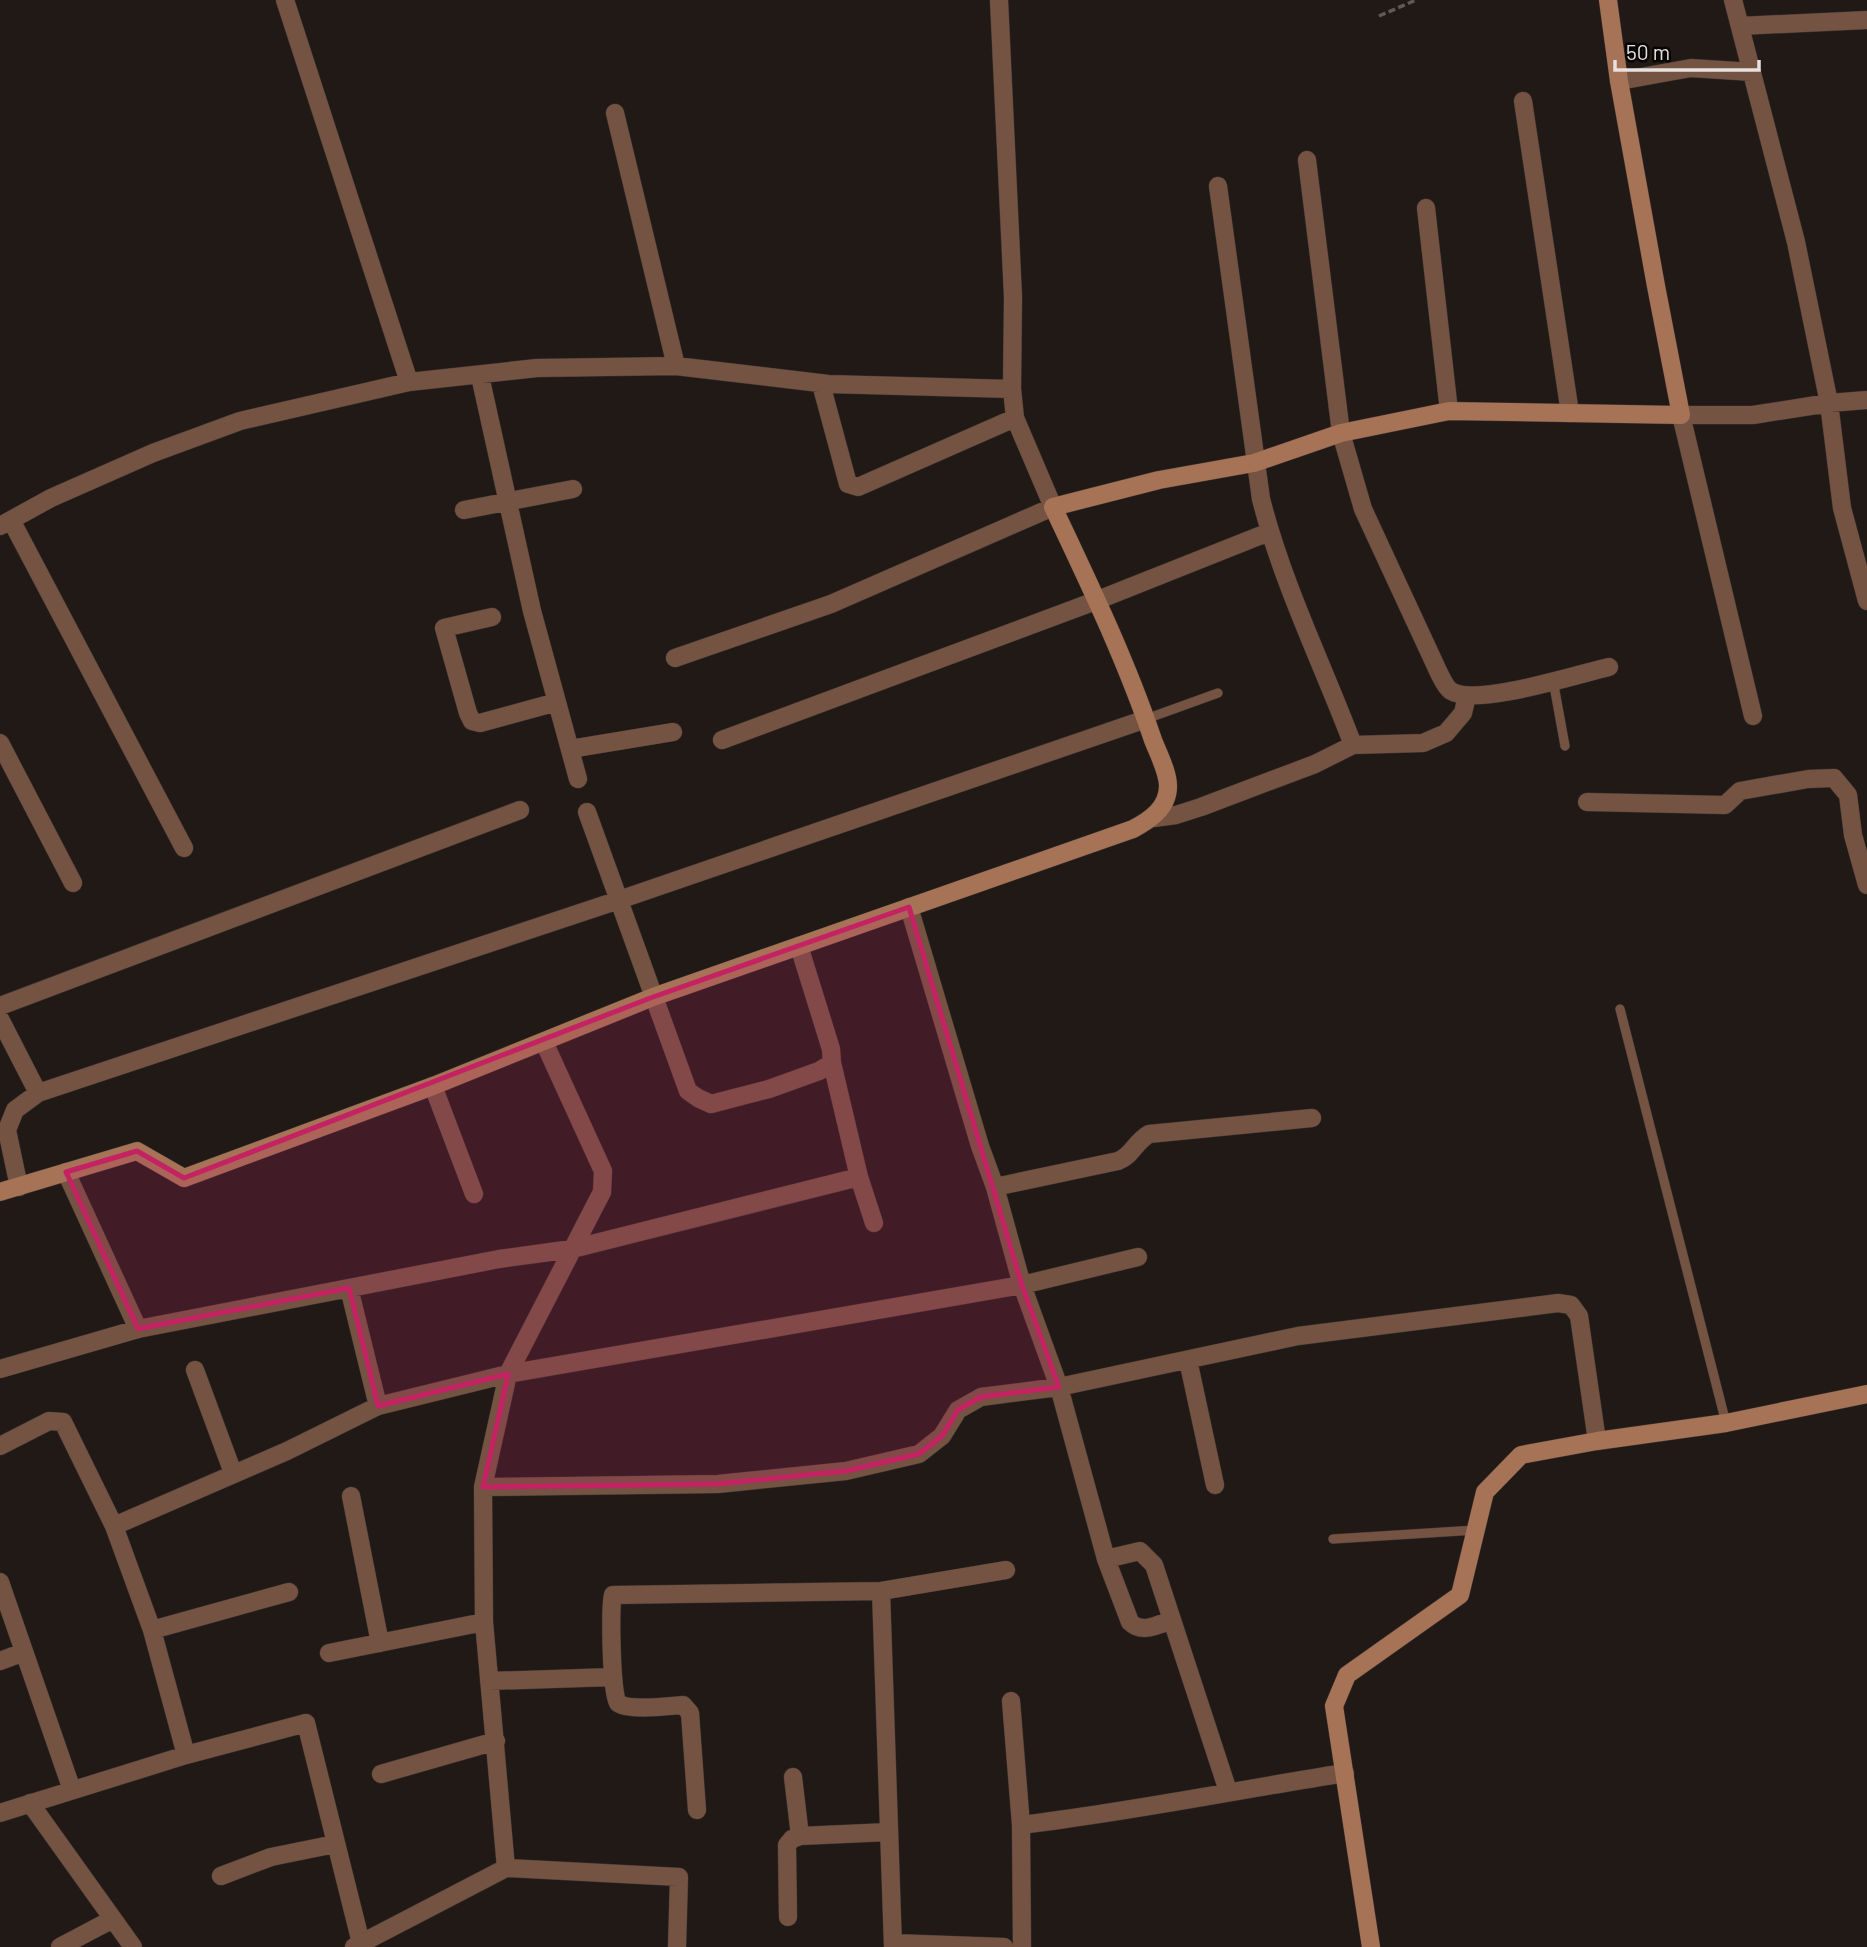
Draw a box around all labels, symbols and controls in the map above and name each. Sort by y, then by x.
scale bar [1615,28,1758,72]
text: 50 m [1626,39,1670,64]

